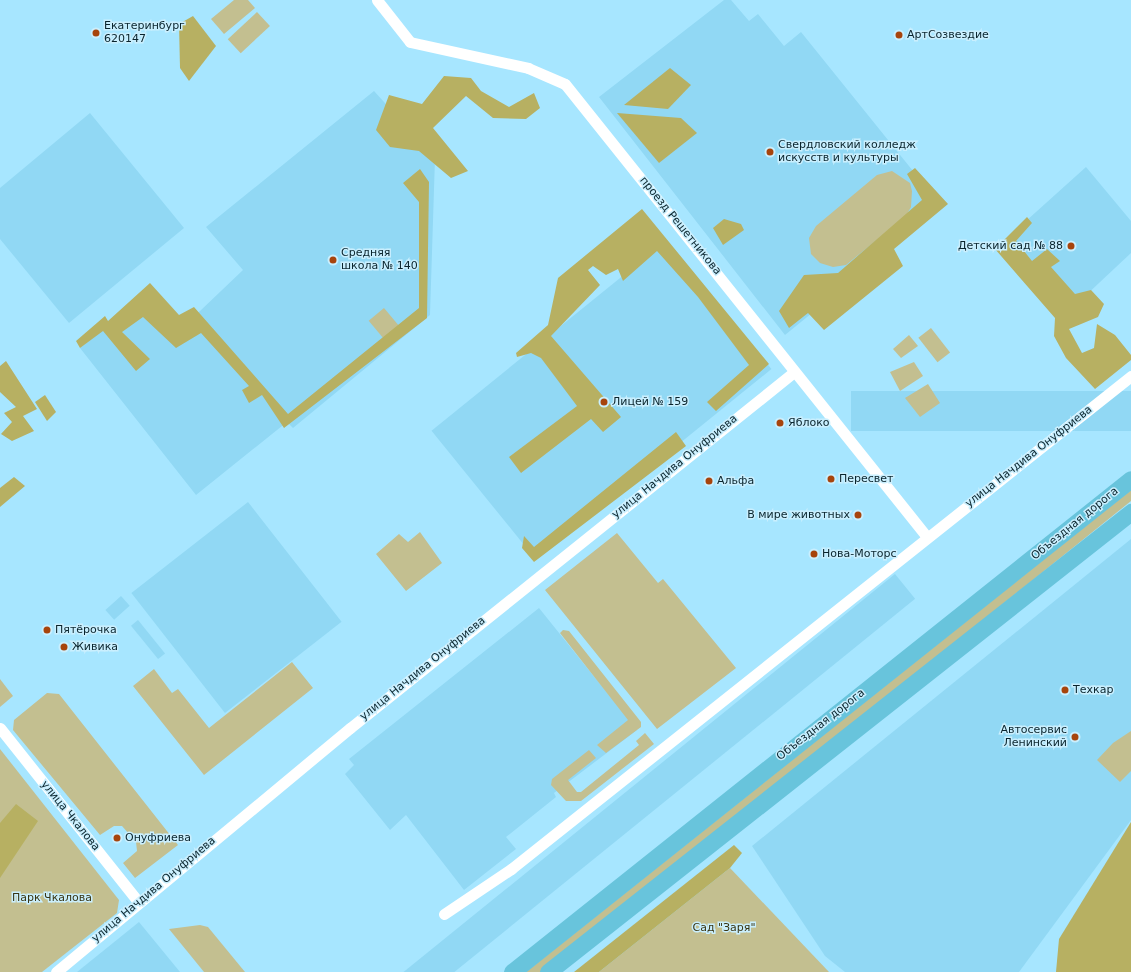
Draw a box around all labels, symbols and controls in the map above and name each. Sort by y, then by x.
place label: Екатеринбург 620147 [104,20,185,46]
marker: Екатеринбург 620147 [91,28,101,38]
place label: АртСозвездие [907,28,989,42]
marker: АртСозвездие [894,30,904,40]
place label: Свердловский колледж искусств и культуры [778,139,916,165]
marker: Свердловский колледж искусств и культуры [765,147,775,157]
street label: проезд Решетникова [636,174,724,278]
place label: Детский сад № 88 [958,239,1063,253]
marker: Детский сад № 88 [1066,241,1076,251]
place label: Средняя школа № 140 [341,247,418,273]
marker: Средняя школа № 140 [328,255,338,265]
place label: Лицей № 159 [612,395,688,409]
marker: Лицей № 159 [599,397,609,407]
street label: улица Начдива Онуфриева [963,403,1095,511]
street label: улица Начдива Онуфриева [610,412,740,522]
place label: Яблоко [788,416,830,430]
marker: Яблоко [775,418,785,428]
place label: Пересвет [839,472,893,486]
place label: Альфа [717,474,754,488]
marker: Пересвет [826,474,836,484]
marker: Альфа [704,476,714,486]
street label: Объездная дорога [1029,485,1121,563]
place label: В мире животных [747,508,850,522]
marker: В мире животных [853,510,863,520]
place label: Нова-Моторс [822,547,897,561]
marker: Нова-Моторс [809,549,819,559]
street label: улица Начдива Онуфриева [358,614,488,724]
place label: Пятёрочка [55,623,117,637]
marker: Пятёрочка [42,625,52,635]
place label: Живика [72,640,118,654]
marker: Живика [59,642,69,652]
place label: Техкар [1073,683,1113,697]
marker: Техкар [1060,685,1070,695]
street label: Объездная дорога [774,687,868,763]
place label: Автосервис Ленинский [1000,724,1067,750]
marker: Автосервис Ленинский [1070,732,1080,742]
street label: улица Чкалова [38,778,102,854]
place label: Онуфриева [125,831,191,845]
marker: Онуфриева [112,833,122,843]
street label: улица Начдива Онуфриева [90,834,218,946]
park label: Парк Чкалова [12,891,92,905]
park label: Сад "Заря" [692,921,756,935]

